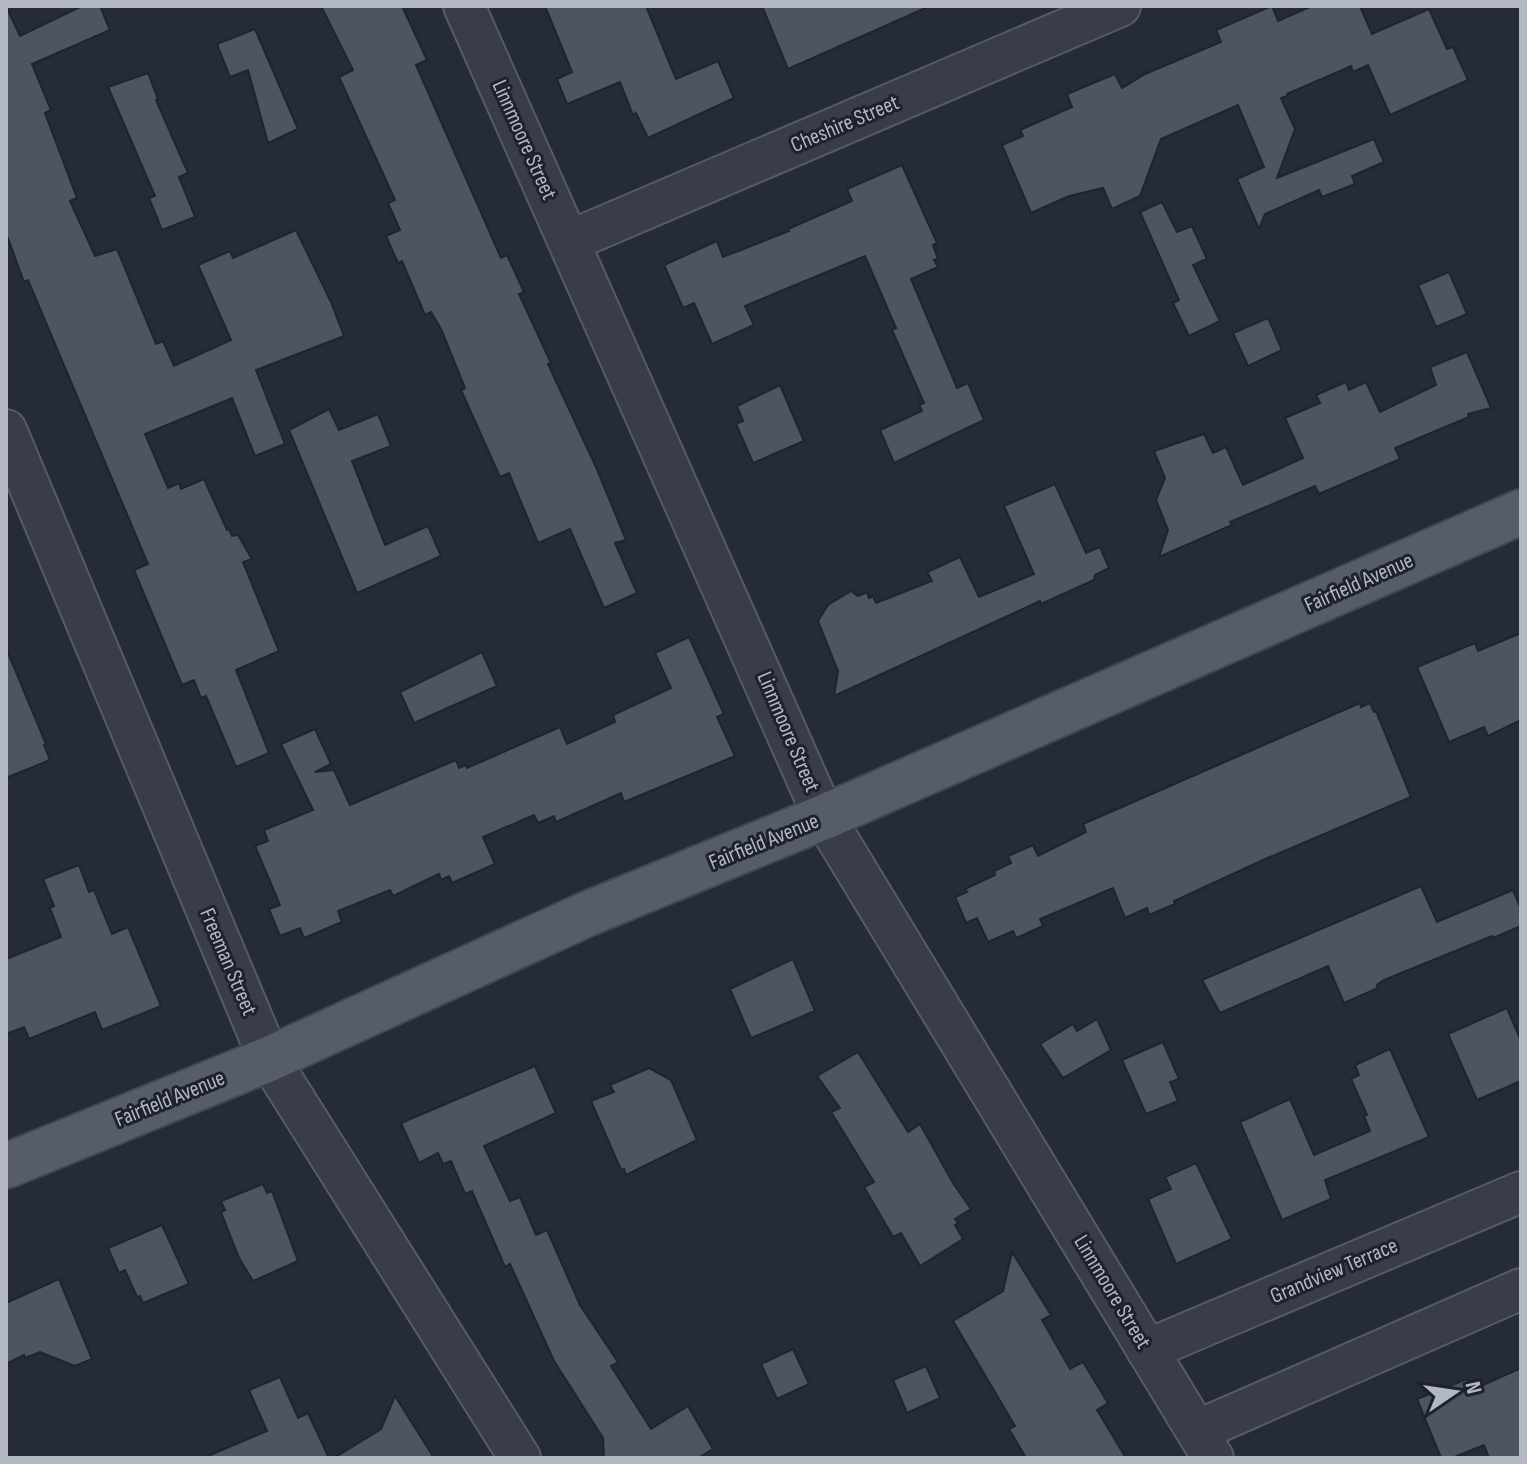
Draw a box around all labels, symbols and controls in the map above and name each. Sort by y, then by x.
street label: Linnmoore Street [486,76,563,204]
street label: Cheshire Street [787,89,903,159]
street label: Fairfield Avenue [1300,547,1418,619]
street label: Linnmoore Street [751,668,826,797]
street label: Fairfield Avenue [705,808,823,876]
street label: Freeman Street [193,904,263,1020]
street label: Fairfield Avenue [111,1065,229,1133]
street label: Linnmoore Street [1067,1230,1157,1354]
street label: Grandview Terrace [1266,1232,1402,1310]
north arrow [1415,1352,1495,1432]
text: N [1459,1379,1488,1397]

